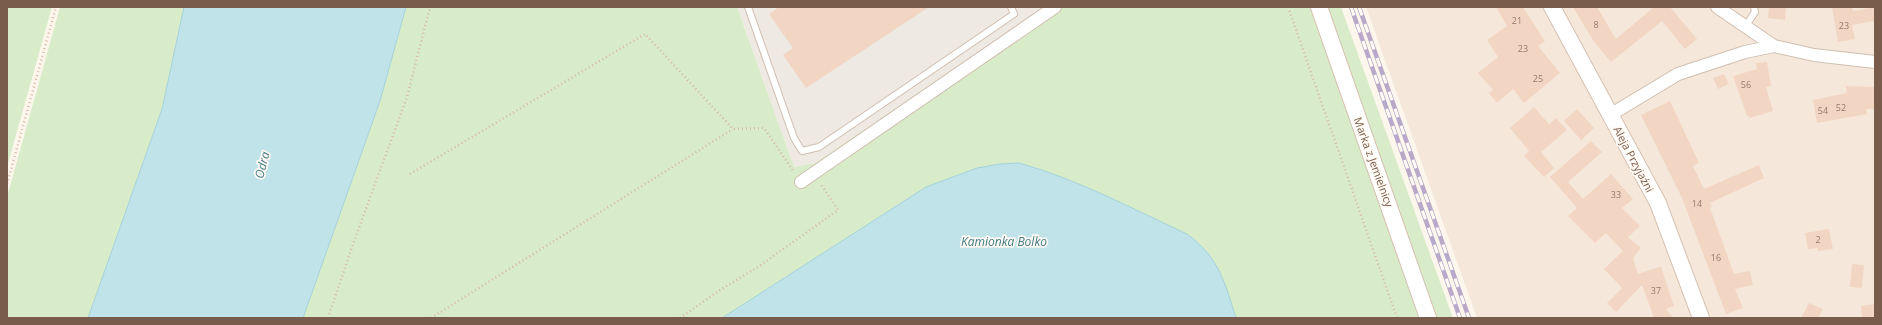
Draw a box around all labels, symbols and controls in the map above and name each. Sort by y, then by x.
house number: 21 [1512,14,1522,27]
house number: 8 [1593,18,1599,31]
house number: 23 [1839,19,1849,32]
house number: 23 [1518,42,1528,55]
house number: 25 [1533,72,1543,85]
house number: 56 [1741,78,1751,91]
house number: 52 [1836,101,1846,114]
house number: 54 [1818,104,1828,117]
street label: Marka z Jemielnicy [1351,115,1397,209]
street label: Aleja Przyjaźni [1610,123,1658,195]
water label: Odra [250,150,274,180]
house number: 33 [1611,188,1621,201]
house number: 14 [1692,197,1702,210]
water label: Kamionka Bolko [961,233,1047,250]
house number: 2 [1815,233,1821,246]
house number: 16 [1711,251,1721,264]
house number: 37 [1651,284,1661,297]

